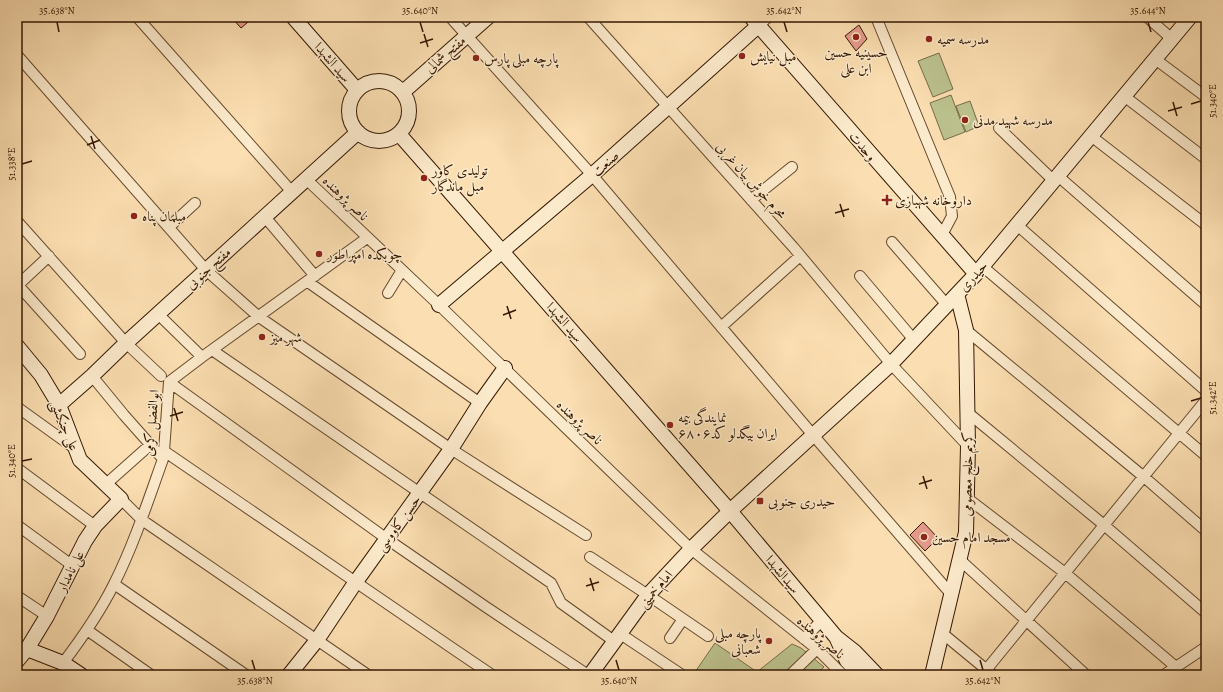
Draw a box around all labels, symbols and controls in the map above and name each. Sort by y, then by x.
text: 35.638°N [39,4,75,17]
text: 35.640°N [402,4,438,17]
text: 35.642°N [766,4,802,17]
text: 35.644°N [1130,4,1166,17]
place label: مدرسه سمیه [937,30,989,49]
street label: مفتح شمالی [421,31,472,80]
marker: حسینیه حسین ابن علی [851,32,861,42]
marker: مدرسه سمیه [924,34,934,44]
street label: سید الشهدا [310,38,355,87]
place label: حسینیه حسین ابن علی [824,43,888,78]
place label: مبل نیایش [750,47,797,67]
place label: پارچه مبلی پارس [484,49,560,69]
marker: مبل نیایش [737,51,747,61]
marker: پارچه مبلی پارس [471,53,481,63]
text: 51.340°E [1206,84,1219,118]
place label: مدرسه شهید مدنی [973,111,1053,130]
marker: مدرسه شهید مدنی [960,115,970,125]
street label: وحدت [844,127,881,165]
street label: محرم خوش بیان غربی [710,138,792,225]
street label: صنعت [588,146,623,181]
text: 51.338°E [5,147,18,180]
place label: تولیدی کاور مبل ماندگار [430,161,488,197]
street label: ناصر پژوهنده [318,172,373,225]
marker: تولیدی کاور مبل ماندگار [419,173,429,183]
place label: داروخانه شهبازی [895,191,972,210]
marker: داروخانه شهبازی [882,195,892,205]
place label: مبلمان پناه [142,207,186,227]
marker: مبلمان پناه [129,211,139,221]
street label: مفتح جنوبی [182,243,237,296]
place label: چوبکده امپراطور [325,245,402,264]
marker: چوبکده امپراطور [314,249,324,259]
street label: حیدری [954,257,992,296]
street label: سید الشهدا [542,298,587,347]
place label: شهر میز [268,328,302,347]
marker: شهر میز [257,332,267,342]
text: 51.342°E [1206,381,1219,415]
street label: ابوالفضل کرمی [139,389,165,457]
street label: ناصر پژوهنده [552,396,607,449]
street label: علی چنکشی [45,397,84,454]
place label: نمایندگی بیمه ایران بیگدلو کد۶۸۰۶ [678,407,777,443]
marker: نمایندگی بیمه ایران بیگدلو کد۶۸۰۶ [665,420,675,430]
street label: کریم خلج معصومی [957,432,981,517]
text: 51.340°E [5,444,18,478]
street label: حسن کاووسی [371,491,425,555]
place label: حیدری جنوبی [768,492,835,511]
marker: حیدری جنوبی [755,496,765,506]
place label: مسجد امام حسین [932,528,1011,550]
marker: مسجد امام حسین [919,532,929,542]
street label: علی نامدار [51,547,89,597]
street label: سیدالشهدا [761,551,804,598]
street label: امام خمینی [634,566,679,614]
street label: ناصر پژوهنده [793,611,849,664]
place label: پارچه مبلی شعبانی [715,624,762,659]
marker: پارچه مبلی شعبانی [764,636,774,646]
text: 35.638°N [237,674,273,687]
text: 35.640°N [601,674,637,687]
text: 35.642°N [965,674,1001,687]

